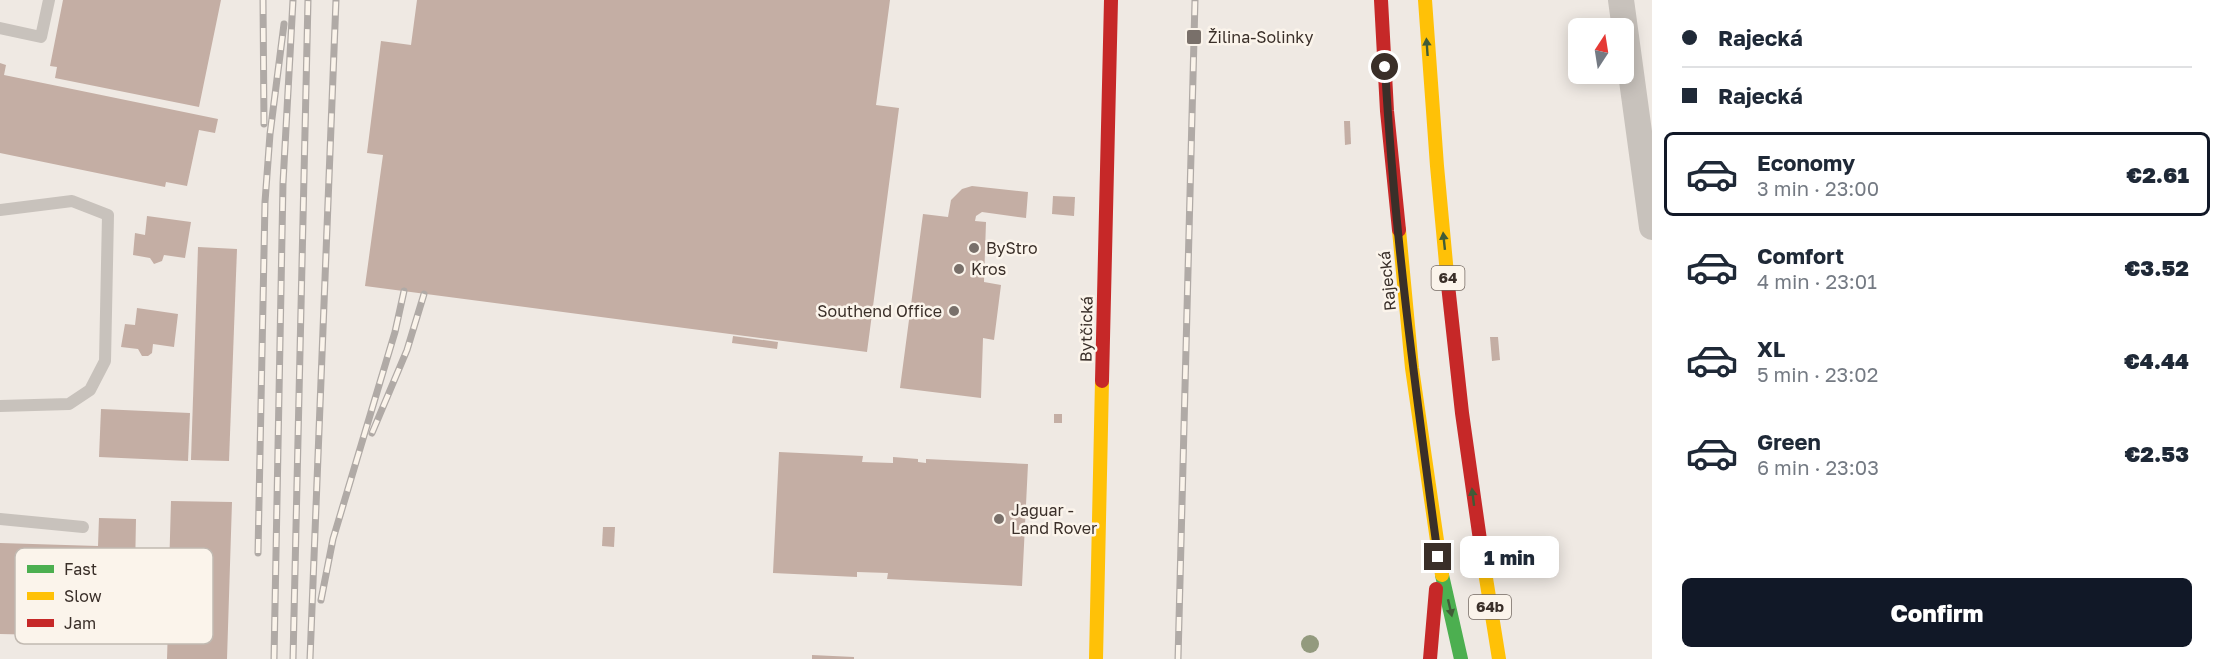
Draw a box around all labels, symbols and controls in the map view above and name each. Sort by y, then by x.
north arrow [1568,18,1634,84]
map controls [1568,18,1634,84]
text: Rajecká [1718,24,1803,51]
place label: Žilina-Solinky [1208,27,1314,47]
marker: Žilina-Solinky [1185,28,1203,46]
one-way arrow [1423,37,1432,56]
route start [1371,53,1398,80]
text: Rajecká [1718,82,1803,109]
icon: car [1685,147,1739,201]
text: Economy [1757,149,1855,176]
text: €2.61 [2126,161,2189,188]
text: 3 min · 23:00 [1757,176,1879,200]
one-way arrow [1439,232,1449,251]
place label: ByStro [986,238,1038,258]
icon: car [1685,240,1739,294]
marker: ByStro [967,241,981,255]
text: Comfort [1757,242,1844,269]
street label: Rajecká [1374,250,1400,312]
text: €3.52 [2125,254,2189,281]
place label: Kros [971,259,1006,279]
marker: Kros [952,262,966,276]
road number: 64 [1432,266,1464,290]
text: 4 min · 23:01 [1757,269,1877,293]
street label: Bytčická [1075,296,1097,362]
place label: Southend Office [817,301,942,321]
marker: Southend Office [947,304,961,318]
icon: car [1685,333,1739,387]
text: XL [1757,335,1785,362]
text: €4.44 [2124,347,2189,374]
text: 5 min · 23:02 [1757,362,1878,386]
icon: car [1685,426,1739,480]
text: Green [1757,428,1821,455]
text: €2.53 [2125,440,2189,467]
text: 6 min · 23:03 [1757,455,1879,479]
one-way arrow [1469,488,1478,507]
place label: Jaguar - Land Rover [1011,500,1097,538]
marker: Jaguar - Land Rover [992,512,1006,526]
callout: 1 min [1459,536,1558,578]
route end [1424,543,1451,570]
text: 1 min [1484,545,1535,569]
legend [15,548,213,644]
text: Fast [64,559,97,579]
button: Confirm [1682,578,2192,647]
text: Slow [64,586,102,606]
road number: 64b [1469,595,1511,619]
one-way arrow [1446,599,1455,618]
text: Jam [64,613,96,633]

